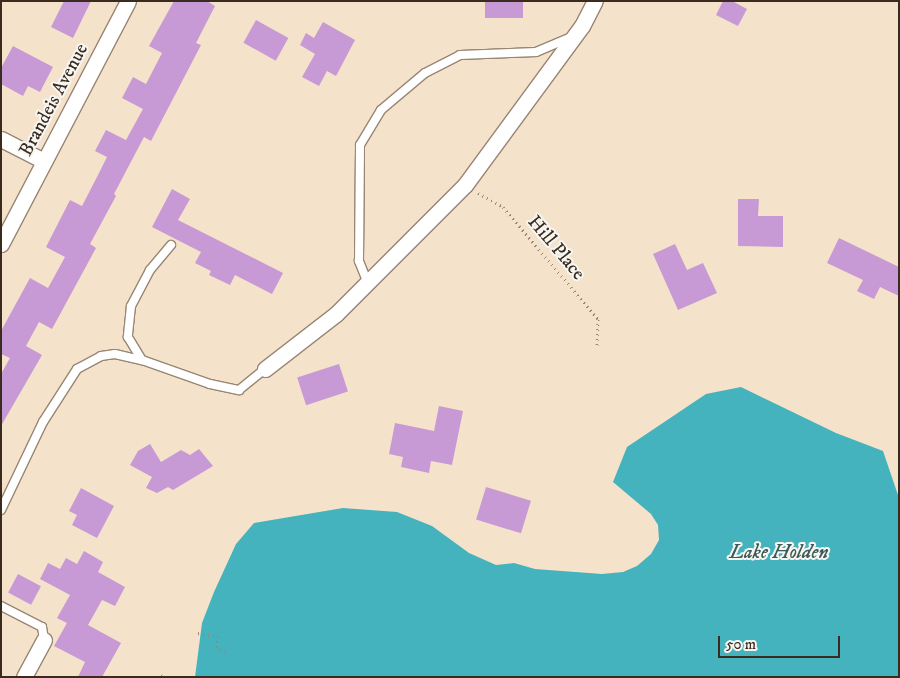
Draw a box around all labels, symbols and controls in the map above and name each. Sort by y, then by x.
street label: Brandeis Avenue [15,40,93,160]
street label: Hill Place [522,211,590,285]
water label: Lake Holden [730,540,828,564]
scale bar [720,626,842,658]
text: 50 m [726,635,756,654]

